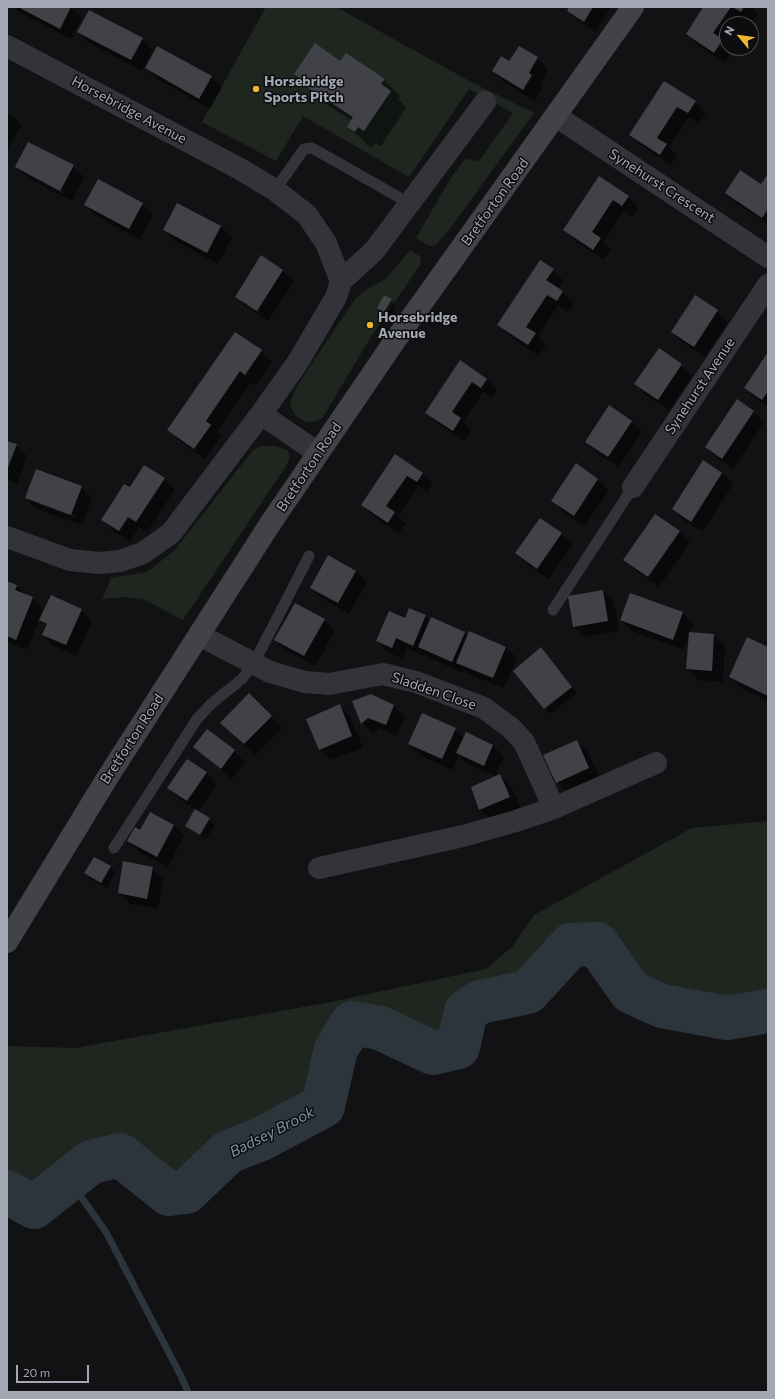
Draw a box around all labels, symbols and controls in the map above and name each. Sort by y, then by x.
north arrow [719,16,759,56]
text: N [721,24,737,37]
street label: Horsebridge Avenue [69,73,189,147]
place label: Horsebridge Sports Pitch [264,73,344,106]
marker: Horsebridge Sports Pitch [251,84,261,94]
street label: Synehurst Crescent [606,145,718,227]
street label: Bretforton Road [458,155,532,249]
place label: Horsebridge Avenue [378,309,457,342]
marker: Horsebridge Avenue [365,320,375,330]
street label: Synehurst Avenue [661,334,739,438]
street label: Bretforton Road [273,419,345,515]
street label: Sladden Close [389,669,479,713]
street label: Bretforton Road [97,691,167,787]
water label: Badsey Brook [227,1103,317,1161]
scale bar [18,1357,91,1383]
text: 20 m [23,1365,50,1379]

